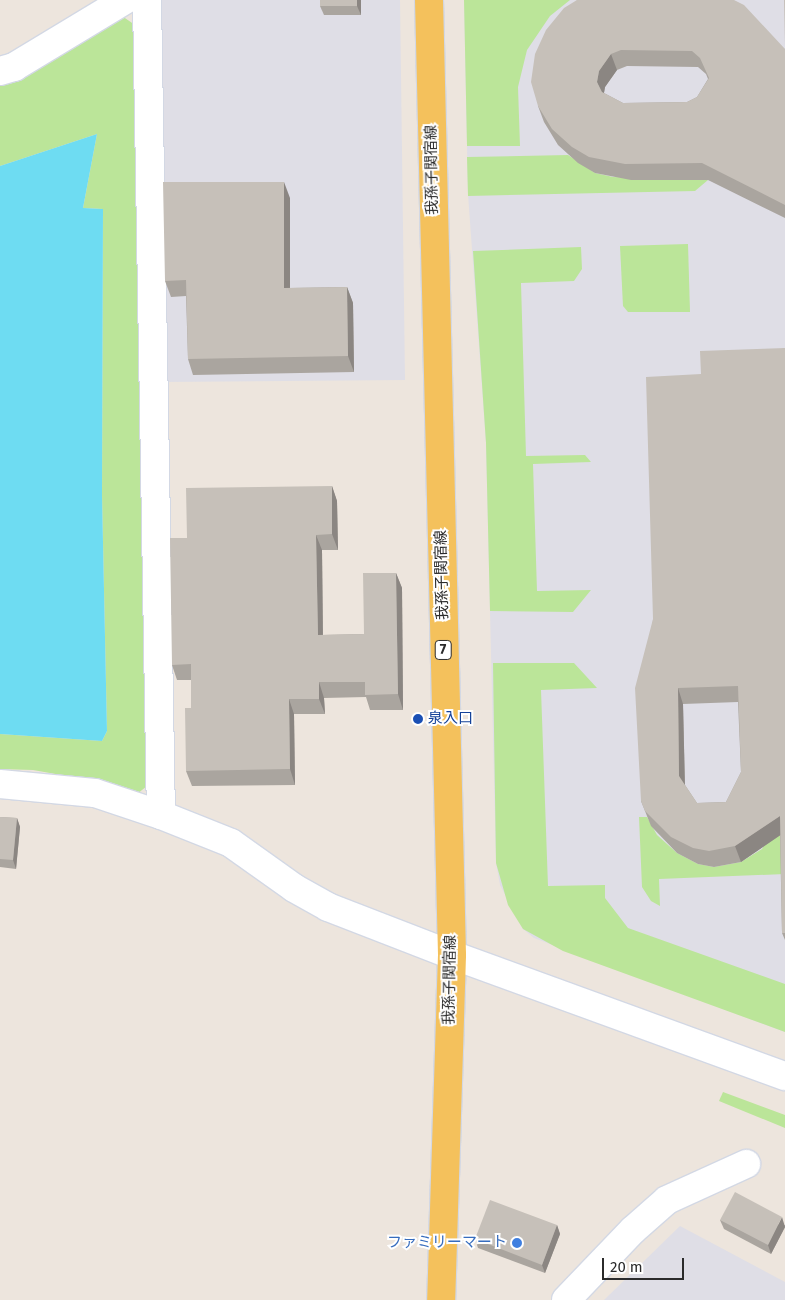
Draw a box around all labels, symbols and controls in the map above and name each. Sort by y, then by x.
street label: 我孫子関宿線 [422,125,442,215]
street label: 我孫子関宿線 [432,530,452,620]
road number: 7 [434,638,452,662]
place label: 泉入口 [428,710,473,728]
marker: 泉入口 [412,713,424,725]
street label: 我孫子関宿線 [440,935,460,1025]
place label: ファミリーマート [387,1234,507,1252]
marker: ファミリーマート [511,1237,523,1249]
scale bar [605,1248,688,1280]
text: 20 m [610,1258,643,1276]

